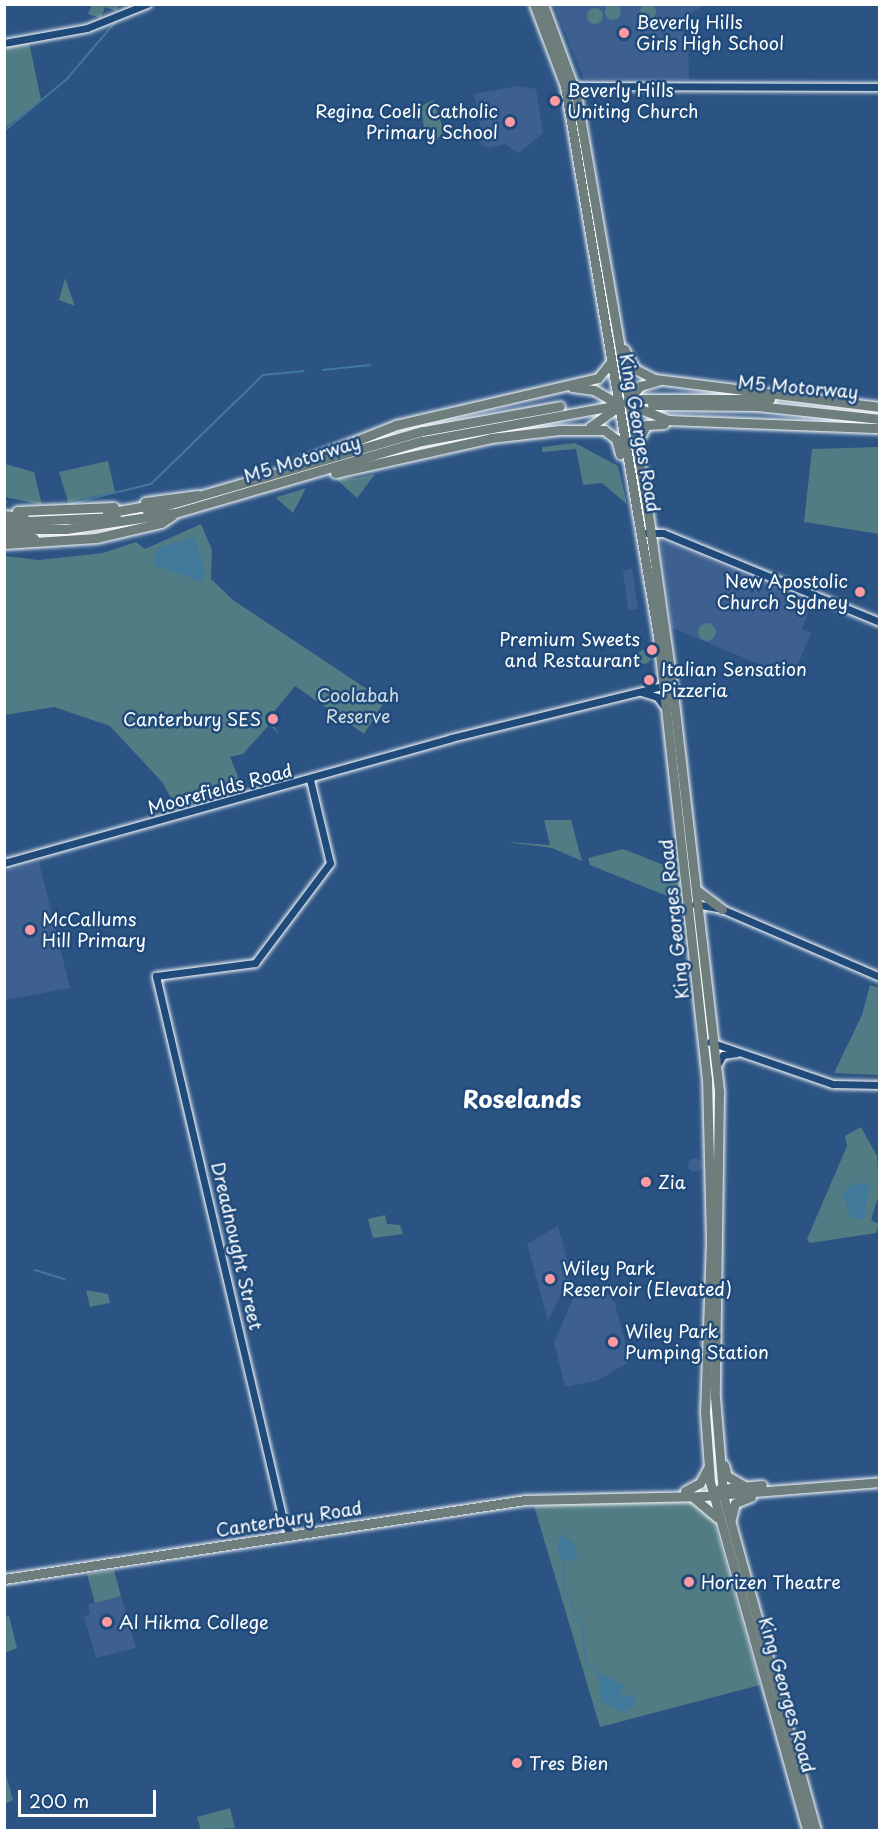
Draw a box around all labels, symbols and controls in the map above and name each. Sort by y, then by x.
place label: Beverly Hills Girls High School [636,12,786,54]
marker: Beverly Hills Girls High School [617,26,631,40]
place label: Beverly Hills Uniting Church [567,80,699,122]
marker: Beverly Hills Uniting Church [548,94,562,108]
place label: Regina Coeli Catholic Primary School [315,101,498,144]
marker: Regina Coeli Catholic Primary School [503,115,517,129]
street label: King Georges Road [615,351,665,515]
street label: M5 Motorway [737,371,859,403]
street label: M5 Motorway [241,431,363,487]
place label: New Apostolic Church Sydney [717,571,848,614]
marker: New Apostolic Church Sydney [853,585,867,599]
place label: Premium Sweets and Restaurant [498,629,640,672]
marker: Premium Sweets and Restaurant [645,643,659,657]
place label: Italian Sensation Pizzeria [661,659,807,702]
marker: Italian Sensation Pizzeria [642,673,656,687]
park label: Coolabah Reserve [317,685,399,728]
place label: Canterbury SES [123,708,261,730]
marker: Canterbury SES [266,712,280,726]
street label: Moorefields Road [146,759,294,819]
street label: King Georges Road [655,837,693,1001]
place label: McCallums Hill Primary [42,909,147,952]
marker: McCallums Hill Primary [23,923,37,937]
district label: Roselands [463,1085,581,1113]
street label: Dreadnought Street [207,1160,267,1332]
place label: Zia [658,1171,686,1193]
marker: Zia [639,1175,653,1189]
place label: Wiley Park Reservoir (Elevated) [562,1258,733,1300]
marker: Wiley Park Reservoir (Elevated) [543,1272,557,1286]
place label: Wiley Park Pumping Station [625,1321,768,1364]
marker: Wiley Park Pumping Station [606,1335,620,1349]
street label: Canterbury Road [214,1497,364,1541]
place label: Horizen Theatre [701,1571,842,1593]
marker: Horizen Theatre [682,1575,696,1589]
place label: Al Hikma College [119,1611,269,1633]
street label: King Georges Road [754,1614,820,1776]
marker: Al Hikma College [100,1615,114,1629]
place label: Tres Bien [529,1752,609,1774]
marker: Tres Bien [510,1756,524,1770]
scale bar [21,1778,159,1816]
text: 200 m [29,1787,89,1814]

